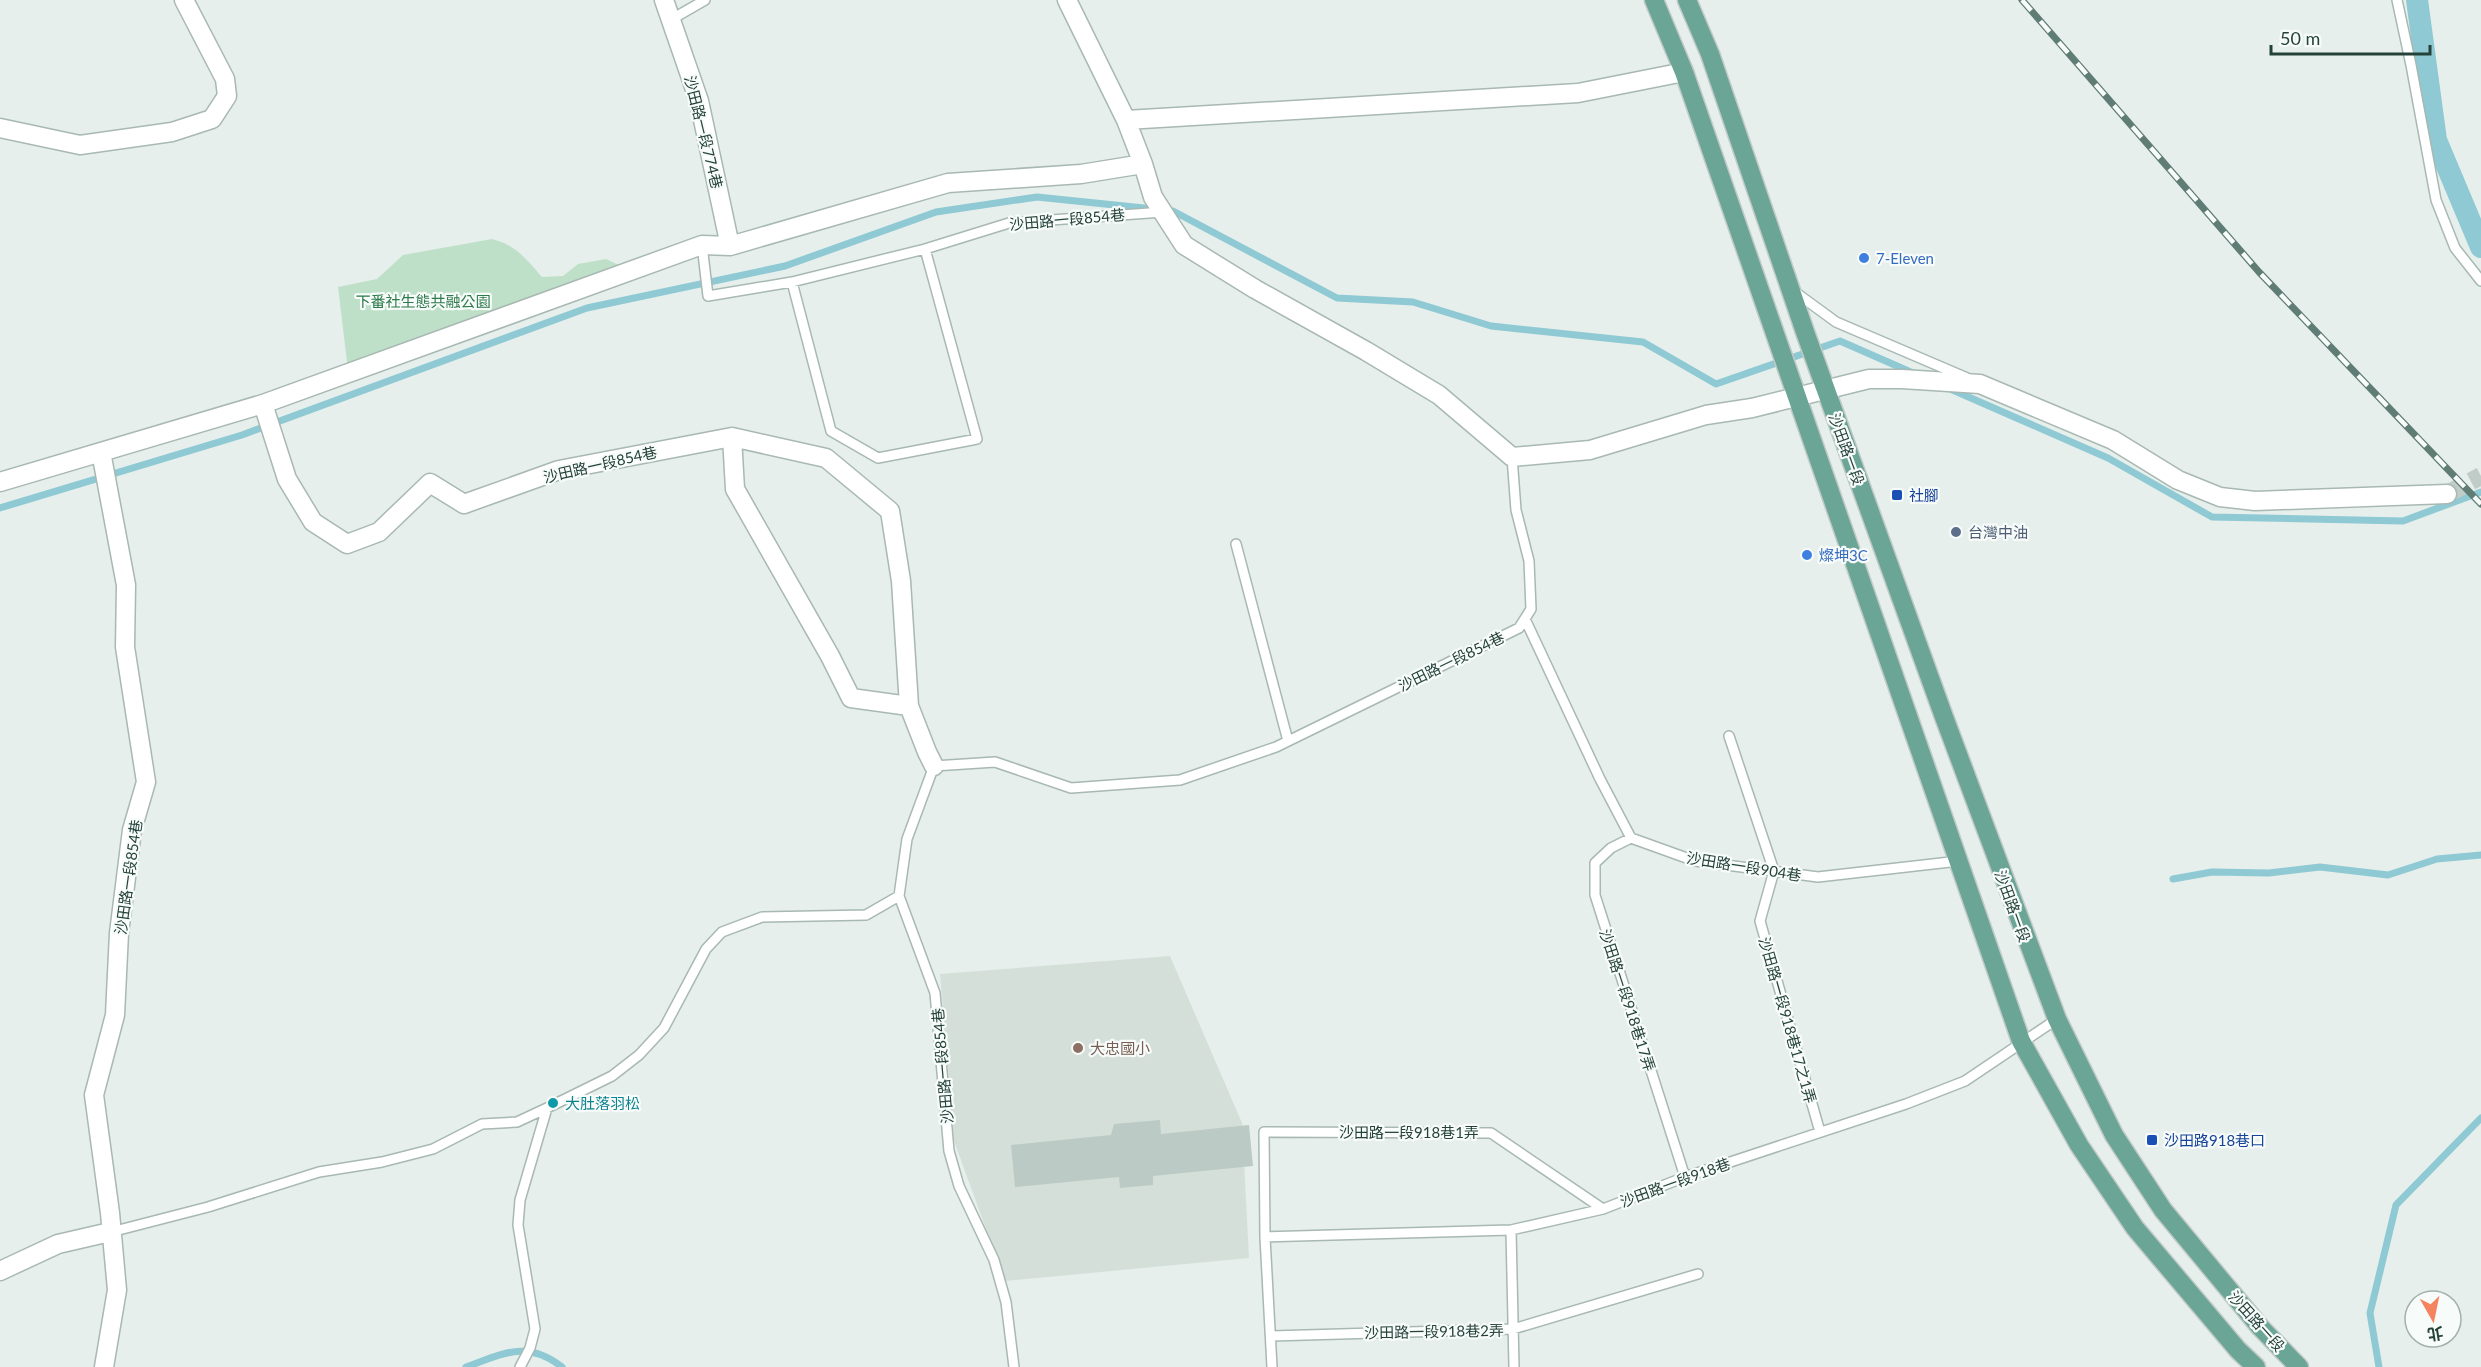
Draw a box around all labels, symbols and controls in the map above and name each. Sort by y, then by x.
scale bar [2271,18,2430,56]
text: 50 m [2280,27,2320,49]
street label: 沙田路一段774巷 [681,73,727,191]
street label: 沙田路一段854巷 [1008,205,1126,233]
place label: 7-Eleven [1876,249,1934,267]
marker: 7-Eleven [1857,251,1871,265]
park label: 下番社生態共融公園 [355,292,491,310]
street label: 沙田路一段 [1826,411,1868,487]
street label: 沙田路一段854巷 [541,442,659,486]
place label: 社腳 [1909,486,1939,504]
marker: 社腳 [1890,488,1904,502]
place label: 台灣中油 [1968,523,2028,541]
marker: 台灣中油 [1949,525,1963,539]
place label: 燦坤3C [1819,546,1868,564]
marker: 燦坤3C [1800,548,1814,562]
street label: 沙田路一段854巷 [1395,627,1507,695]
street label: 沙田路一段854巷 [111,818,145,936]
street label: 沙田路一段904巷 [1685,848,1803,884]
street label: 沙田路一段 [1992,868,2034,944]
street label: 沙田路一段918巷17弄 [1596,927,1660,1073]
street label: 沙田路一段918巷17之1弄 [1756,935,1820,1105]
street label: 沙田路一段854巷 [928,1007,956,1125]
place label: 大忠國小 [1090,1039,1150,1057]
marker: 大忠國小 [1071,1041,1085,1055]
place label: 大肚落羽松 [565,1094,640,1112]
marker: 大肚落羽松 [546,1096,560,1110]
street label: 沙田路一段918巷1弄 [1339,1123,1479,1141]
place label: 沙田路918巷口 [2164,1131,2265,1149]
marker: 沙田路918巷口 [2145,1133,2159,1147]
street label: 沙田路一段918巷 [1617,1154,1733,1210]
street label: 沙田路一段 [2225,1287,2289,1355]
north arrow [2403,1289,2463,1349]
street label: 沙田路一段918巷2弄 [1364,1321,1504,1341]
text: 北 [2426,1324,2445,1345]

